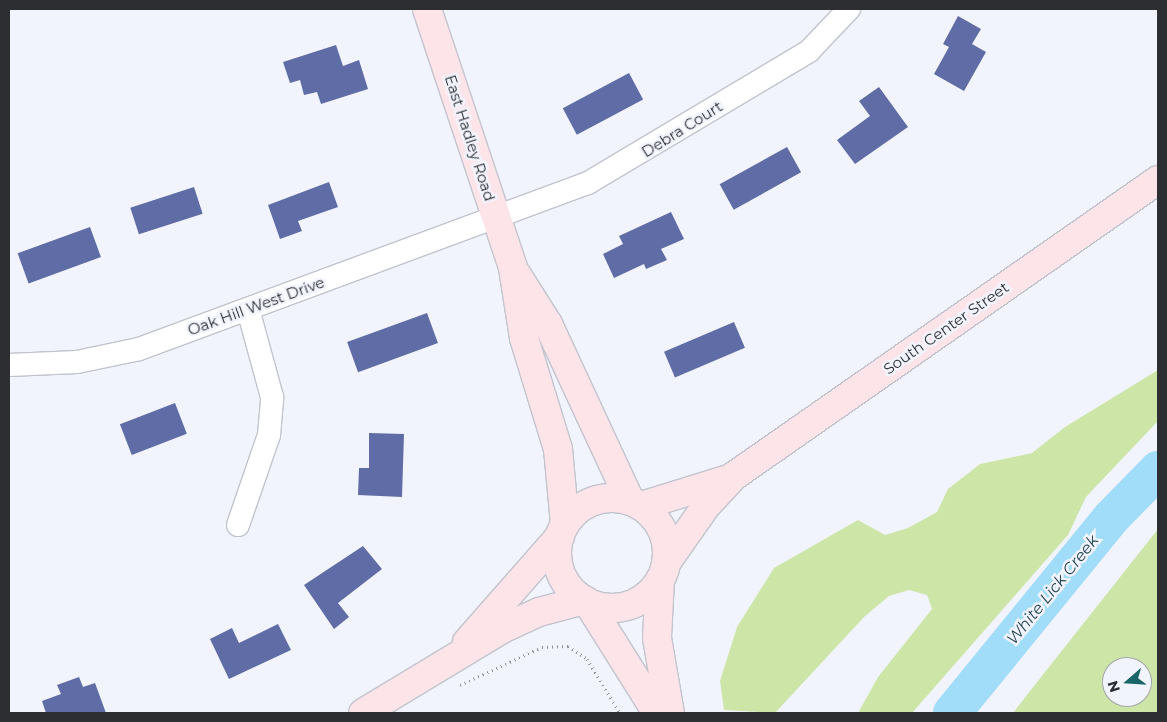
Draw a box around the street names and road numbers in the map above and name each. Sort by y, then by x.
street label: East Hadley Road [441,73,499,203]
street label: Debra Court [638,97,726,161]
street label: Oak Hill West Drive [185,273,327,339]
street label: South Center Street [880,278,1012,378]

